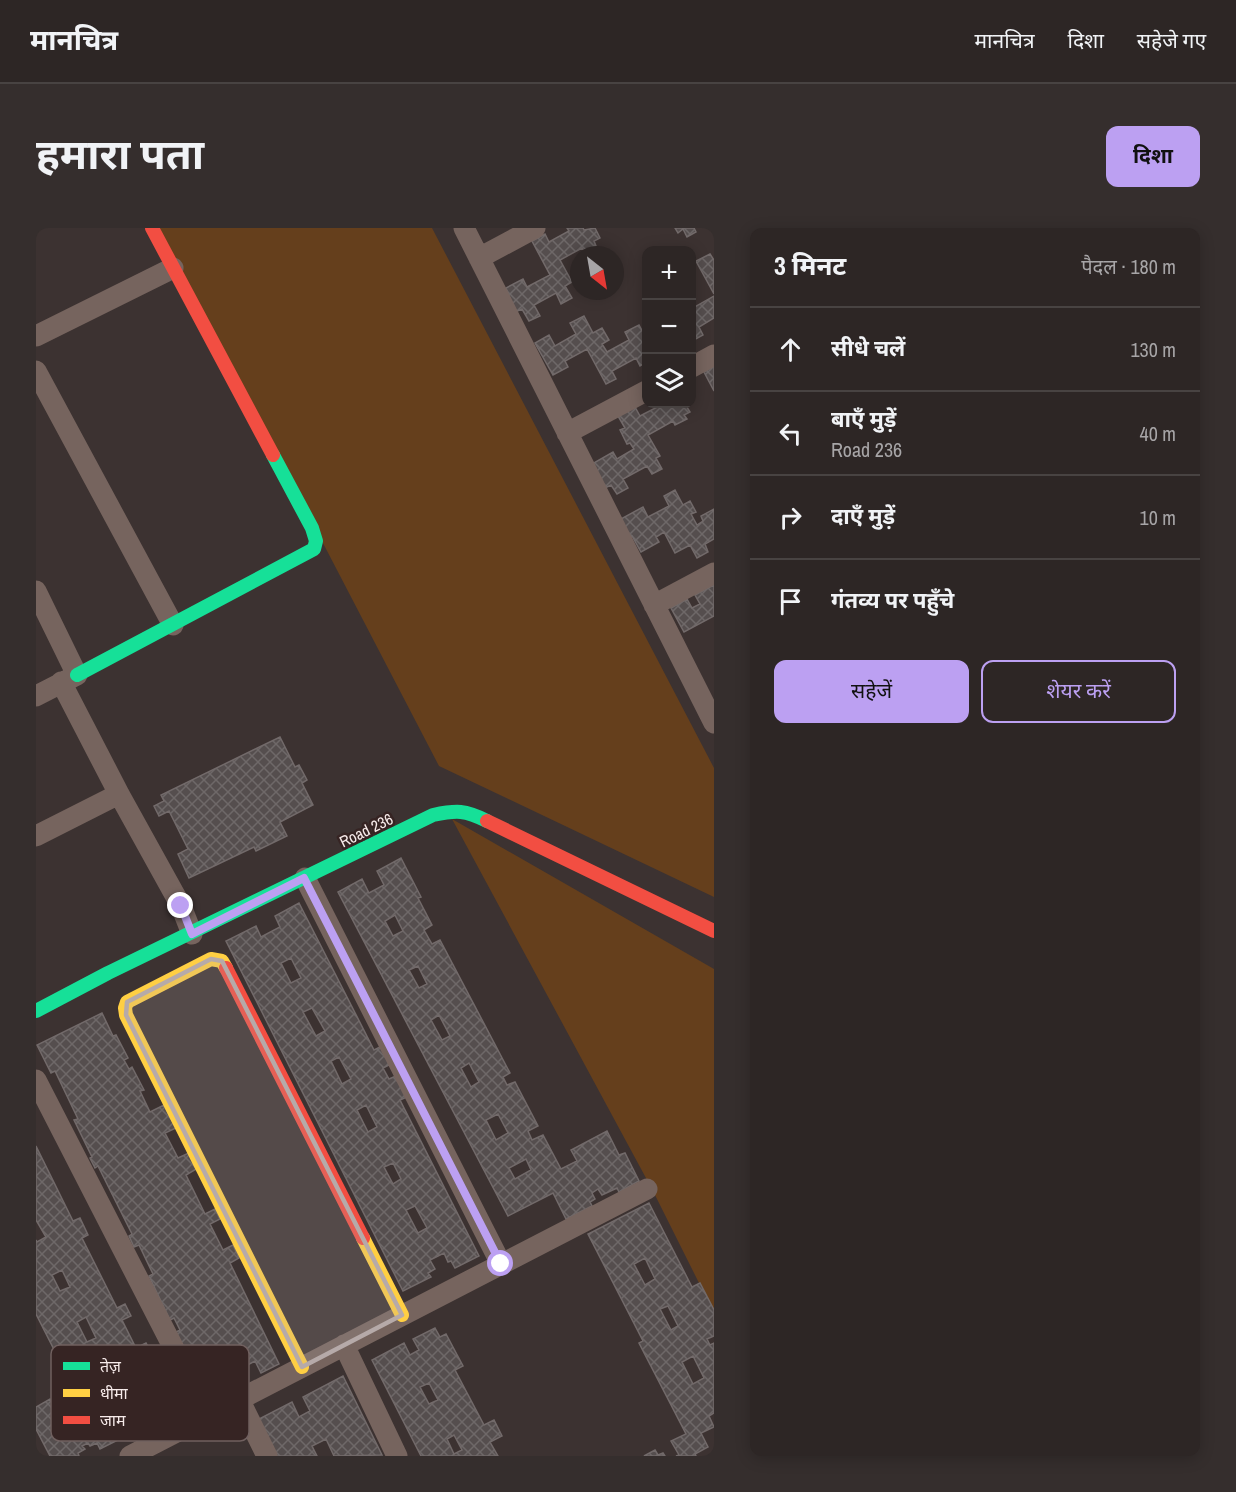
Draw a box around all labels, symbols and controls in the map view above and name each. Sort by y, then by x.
text: मानचित्र [30,21,118,59]
text: मानचित्र [975,26,1035,55]
text: दिशा [1068,26,1104,55]
text: सहेजे गए [1137,26,1206,55]
text: हमारा पता [36,126,204,182]
button: दिशा [1106,126,1200,187]
north arrow [570,246,624,300]
map controls [642,246,696,408]
button: + [642,246,696,300]
text: 3 मिनट [774,248,846,283]
text: पैदल · 180 m [1081,253,1176,280]
button: − [642,300,696,354]
icon: ahead [774,333,807,366]
text: सीधे चलें [831,333,905,363]
text: 130 m [1130,336,1176,363]
button: layers [642,354,696,408]
text: बाएँ मुड़ें [831,404,896,434]
icon: left [774,417,807,450]
text: 40 m [1140,420,1176,447]
text: Road 236 [831,436,902,463]
icon: right [774,501,807,534]
text: दाएँ मुड़ें [831,501,895,531]
text: 10 m [1140,504,1176,531]
icon: arrive [774,585,807,618]
text: गंतव्य पर पहुँचे [831,585,954,615]
button: सहेजें [774,660,969,723]
button: शेयर करें [981,660,1176,723]
street label: Road 236 [336,808,396,852]
route end [167,892,193,918]
route start [487,1250,513,1276]
legend [51,1345,249,1441]
text: तेज़ [100,1355,122,1377]
text: धीमा [100,1382,129,1404]
text: जाम [100,1409,126,1431]

